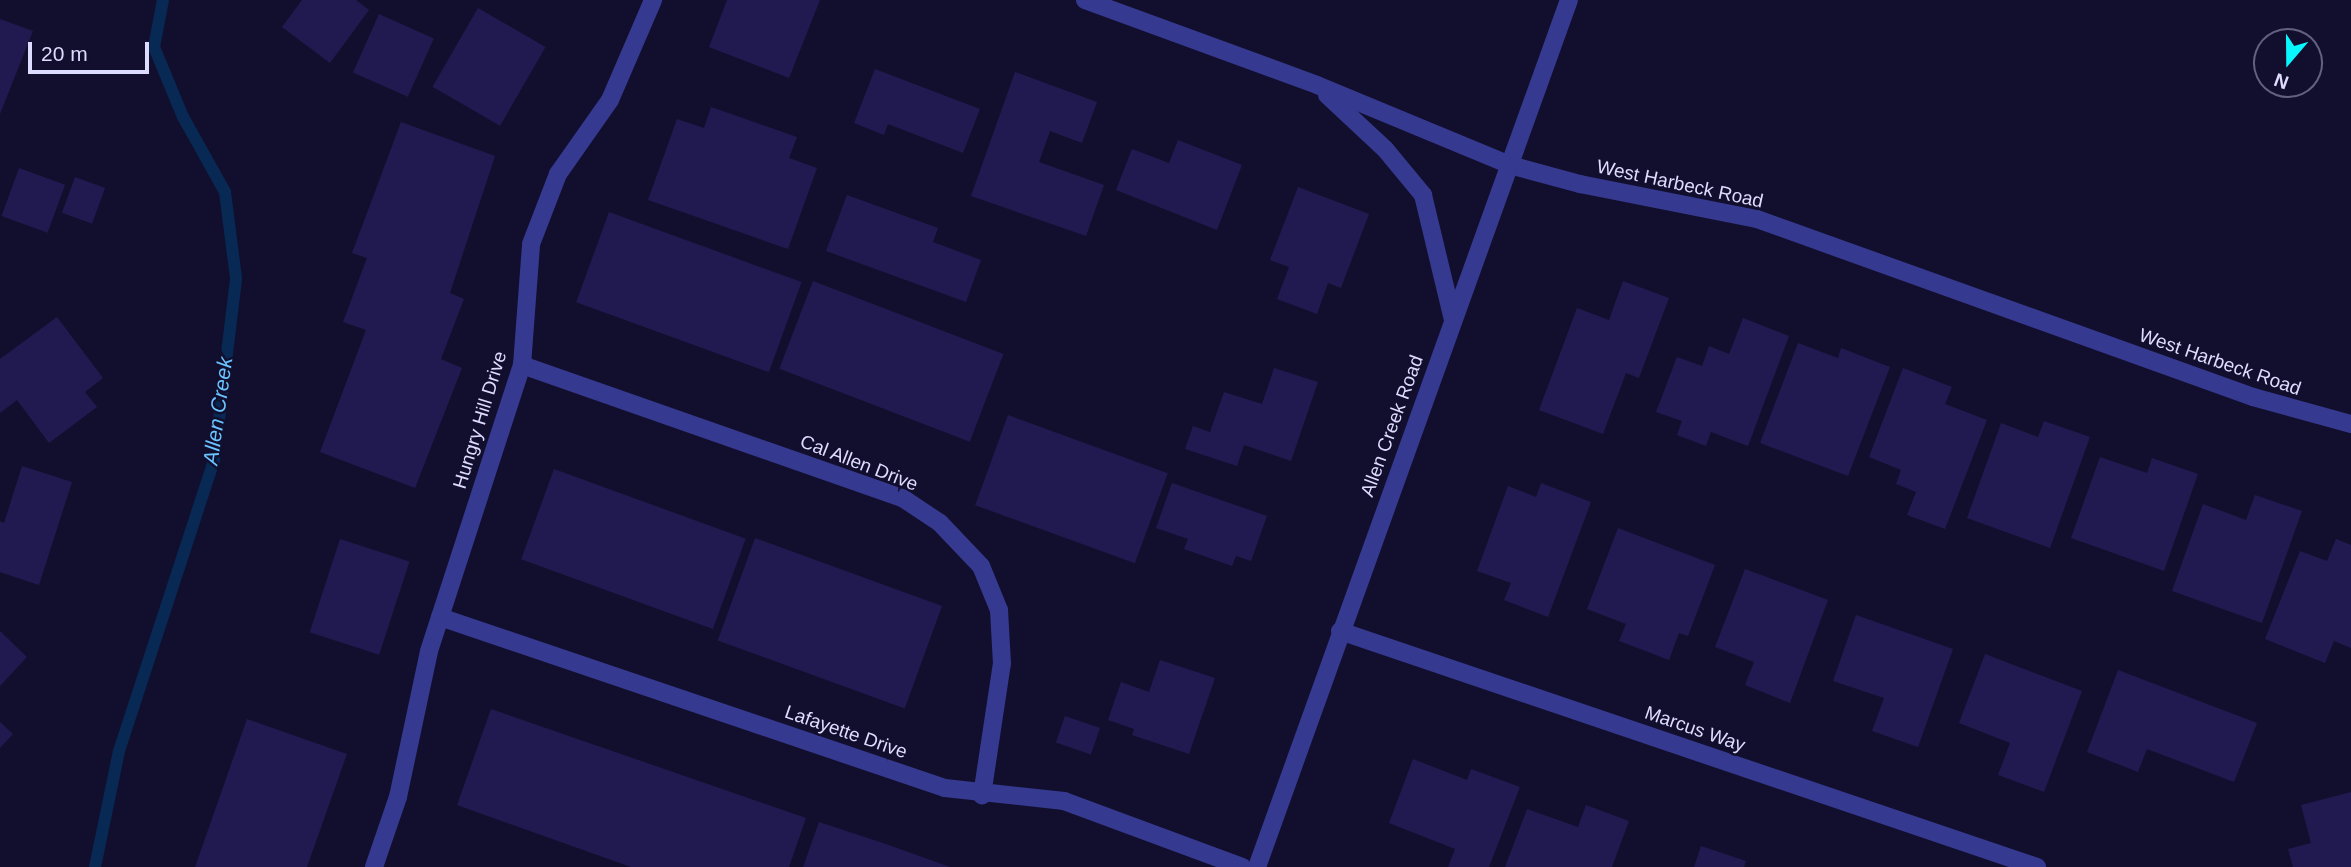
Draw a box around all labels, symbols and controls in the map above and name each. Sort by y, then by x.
scale bar [32,28,152,72]
north arrow [2253,28,2323,98]
text: 20 m [41,42,88,65]
text: N [2271,69,2291,94]
street label: West Harbeck Road [1595,155,1765,213]
street label: West Harbeck Road [2136,324,2304,400]
street label: Hungry Hill Drive [448,349,512,491]
street label: Allen Creek Road [1356,352,1428,500]
water label: Allen Creek [198,356,238,466]
street label: Cal Allen Drive [796,430,922,496]
street label: Lafayette Drive [782,700,910,764]
street label: Marcus Way [1642,701,1748,757]

